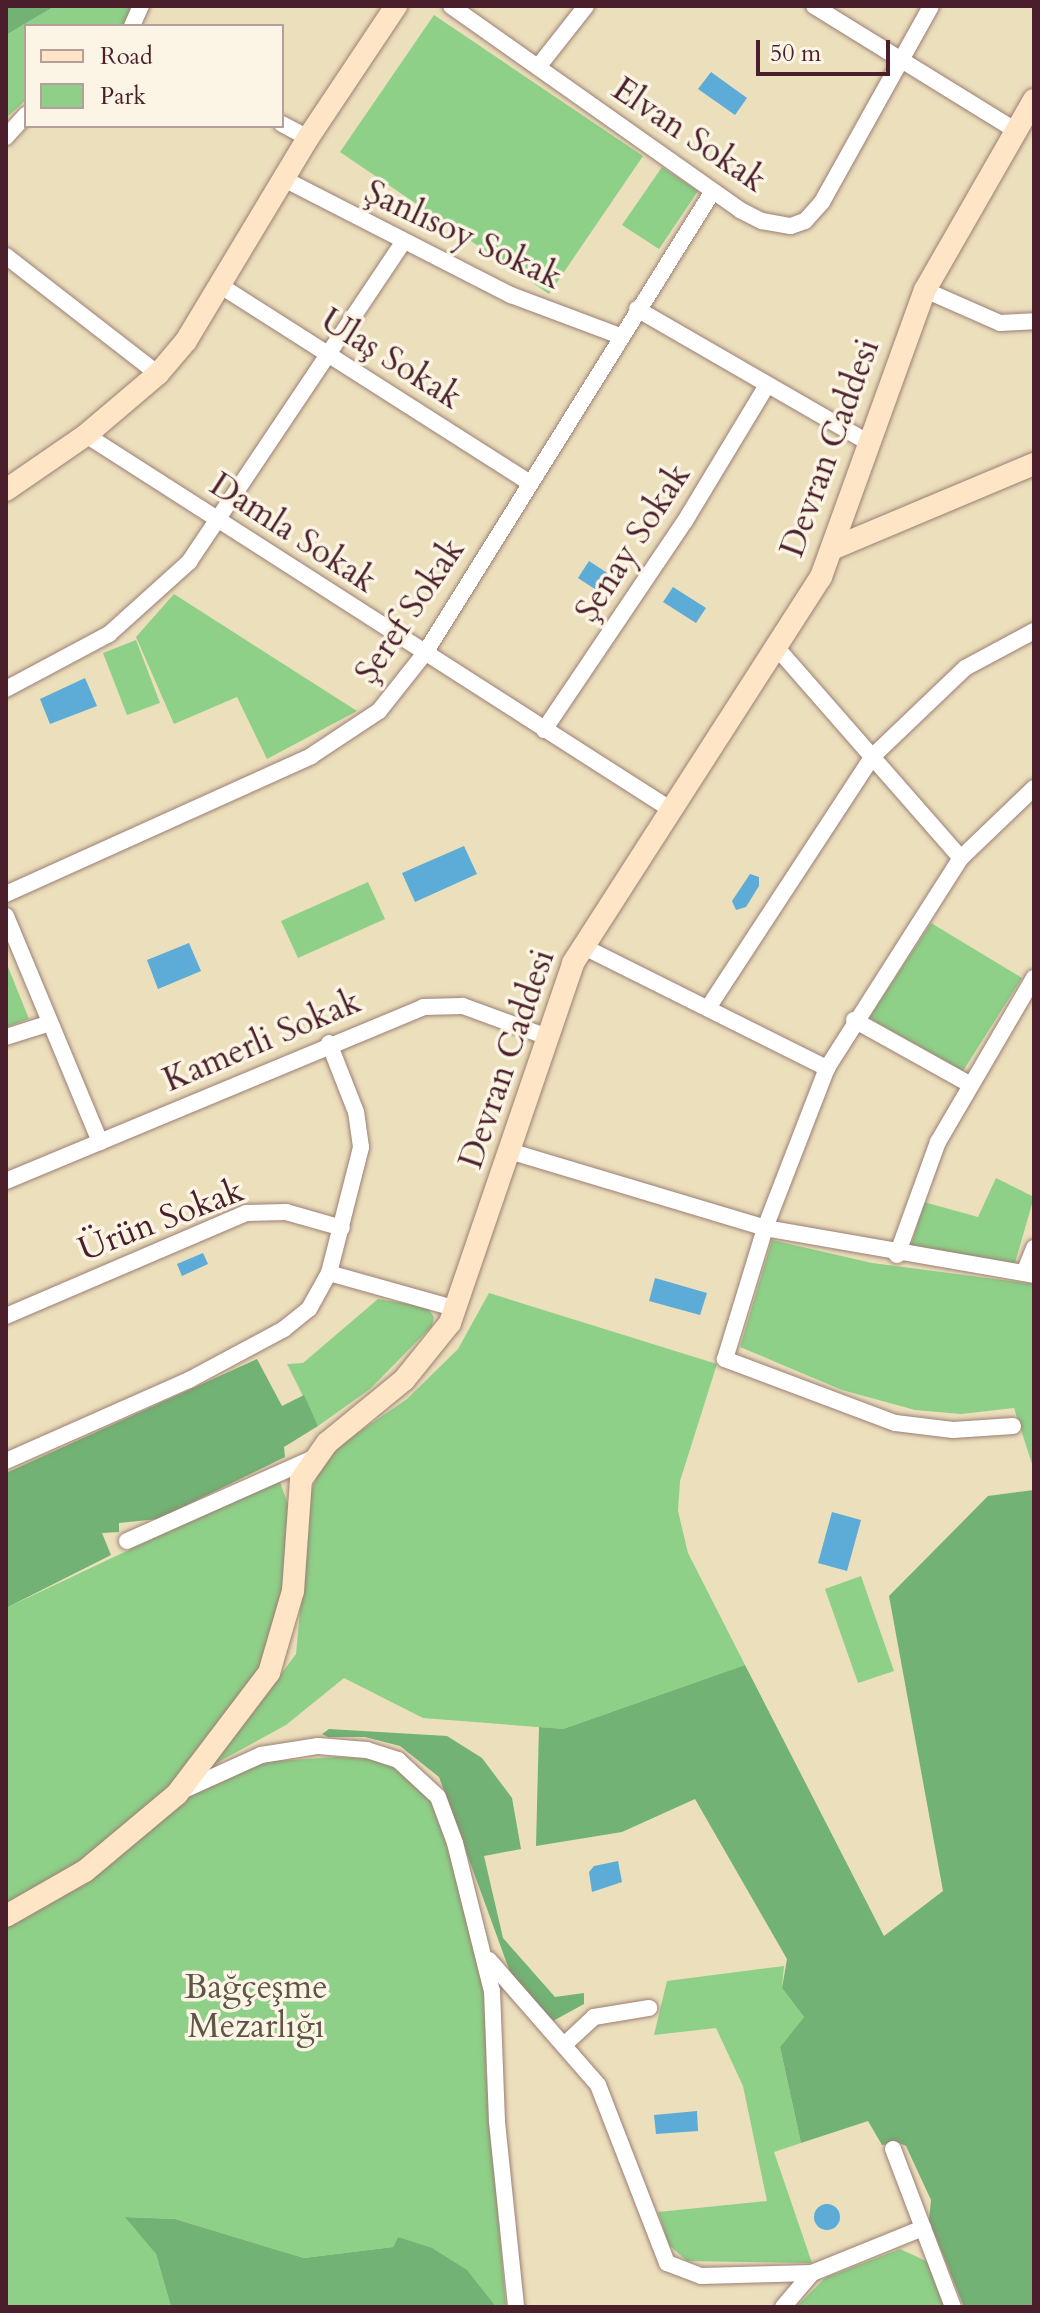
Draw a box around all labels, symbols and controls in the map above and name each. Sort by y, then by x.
legend [24,24,284,128]
scale bar [760,24,894,74]
text: 50 m [770,37,821,70]
text: Road [100,40,153,73]
street label: Elvan Sokak [604,69,774,201]
text: Park [100,80,146,113]
street label: Şanlısoy Sokak [358,172,568,298]
street label: Ulaş Sokak [313,300,469,418]
street label: Devran Caddesi [772,333,888,563]
street label: Şenay Sokak [567,456,699,630]
street label: Damla Sokak [202,464,384,602]
street label: Şeref Sokak [347,531,473,691]
street label: Devran Caddesi [450,944,564,1174]
street label: Kamerli Sokak [157,981,367,1101]
street label: Ürün Sokak [73,1170,249,1270]
park label: Bağçeşme Mezarlığı [184,1967,328,2046]

